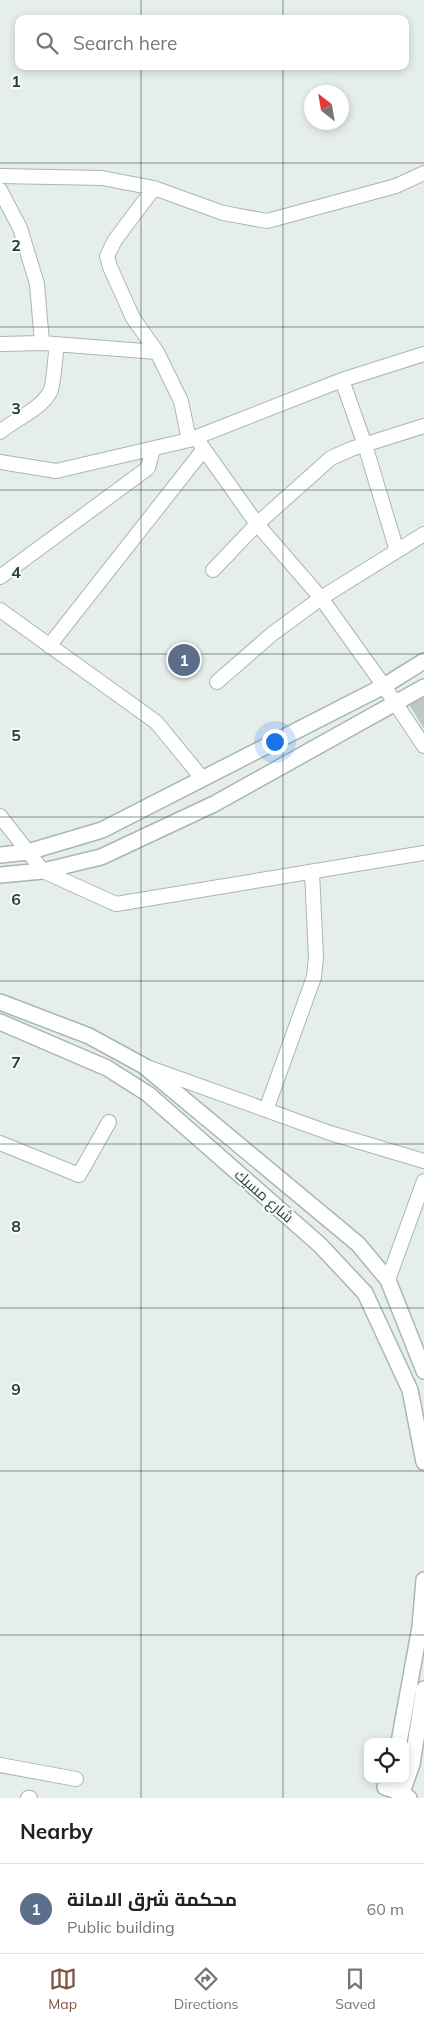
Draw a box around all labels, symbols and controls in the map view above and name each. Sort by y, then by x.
search box [15,15,409,70]
icon: search [33,29,61,57]
text: Search here [73,31,177,55]
text: 1 [11,71,21,91]
north arrow [304,85,349,130]
text: 2 [11,235,21,255]
text: 3 [11,398,21,418]
text: 4 [11,562,21,582]
pin: 1 [168,641,200,679]
text: 5 [11,725,21,745]
your location [262,729,288,755]
text: 6 [11,889,21,909]
text: 7 [11,1052,21,1072]
street label: شارع مسيك [230,1165,298,1228]
text: 8 [11,1216,21,1236]
text: 9 [11,1379,21,1399]
map controls [364,1738,409,1783]
button: locate [364,1738,409,1783]
text: Nearby [20,1818,93,1844]
text: محكمة شرق الامانة [67,1887,237,1911]
text: 1 [31,1899,41,1919]
text: 60 m [367,1899,404,1919]
text: Public building [67,1917,175,1937]
tab: Map [48,1965,77,2013]
tab: Directions [174,1965,239,2013]
tab: Saved [335,1965,376,2013]

